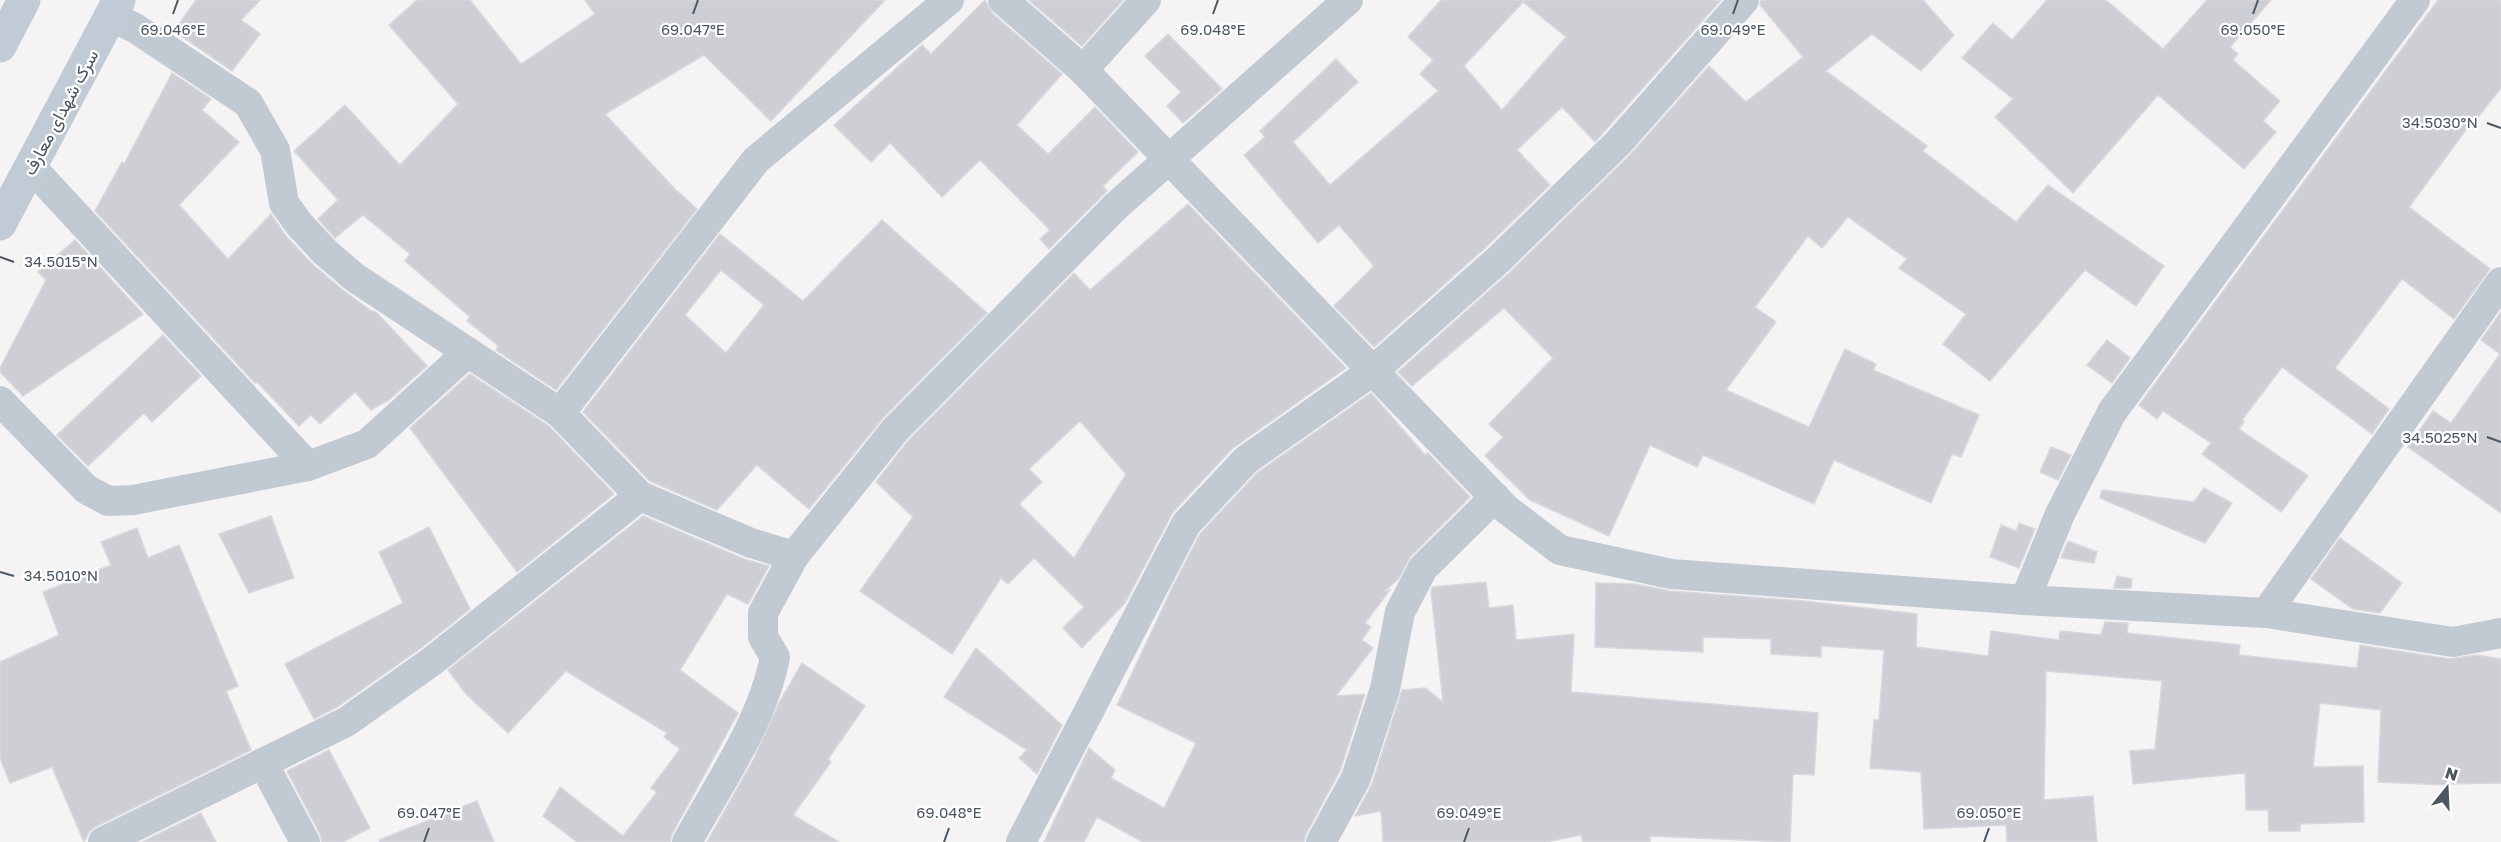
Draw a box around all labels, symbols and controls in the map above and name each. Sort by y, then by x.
text: 69.046°E [140,20,206,38]
text: 69.047°E [661,20,725,38]
text: 69.048°E [1180,20,1246,38]
text: 69.049°E [1700,20,1766,38]
text: 69.050°E [2221,20,2285,38]
street label: سرک شهدای معارف [18,45,103,179]
text: 34.5030°N [2402,113,2478,131]
text: 34.5015°N [24,252,98,270]
text: 34.5025°N [2402,428,2478,446]
text: 34.5010°N [24,566,98,584]
north arrow [2417,758,2477,818]
text: N [2443,762,2461,785]
text: 69.047°E [397,803,461,821]
text: 69.048°E [916,803,982,821]
text: 69.049°E [1436,803,1502,821]
text: 69.050°E [1957,803,2021,821]

